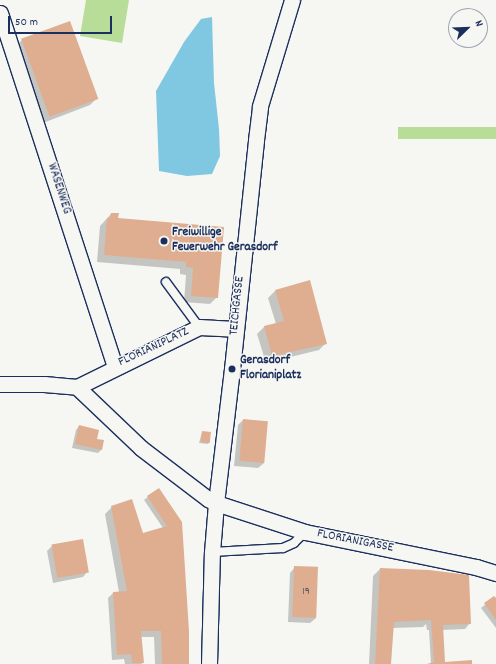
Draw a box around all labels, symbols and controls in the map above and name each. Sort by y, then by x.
scale bar [10,8,114,34]
north arrow [448,8,488,48]
text: 50 m [15,14,38,31]
text: N [470,18,487,29]
street label: WASENWEG [42,162,74,216]
place label: Freiwillige Feuerwehr Gerasdorf [172,226,277,257]
marker: Freiwillige Feuerwehr Gerasdorf [159,236,169,246]
street label: TEICHGASSE [227,276,249,336]
street label: FLORIANIPLATZ [116,325,192,371]
place label: Gerasdorf Florianiplatz [240,354,301,385]
marker: Gerasdorf Florianiplatz [227,364,237,374]
street label: FLORIANIGASSE [315,527,395,557]
house number: 19 [302,585,310,599]

